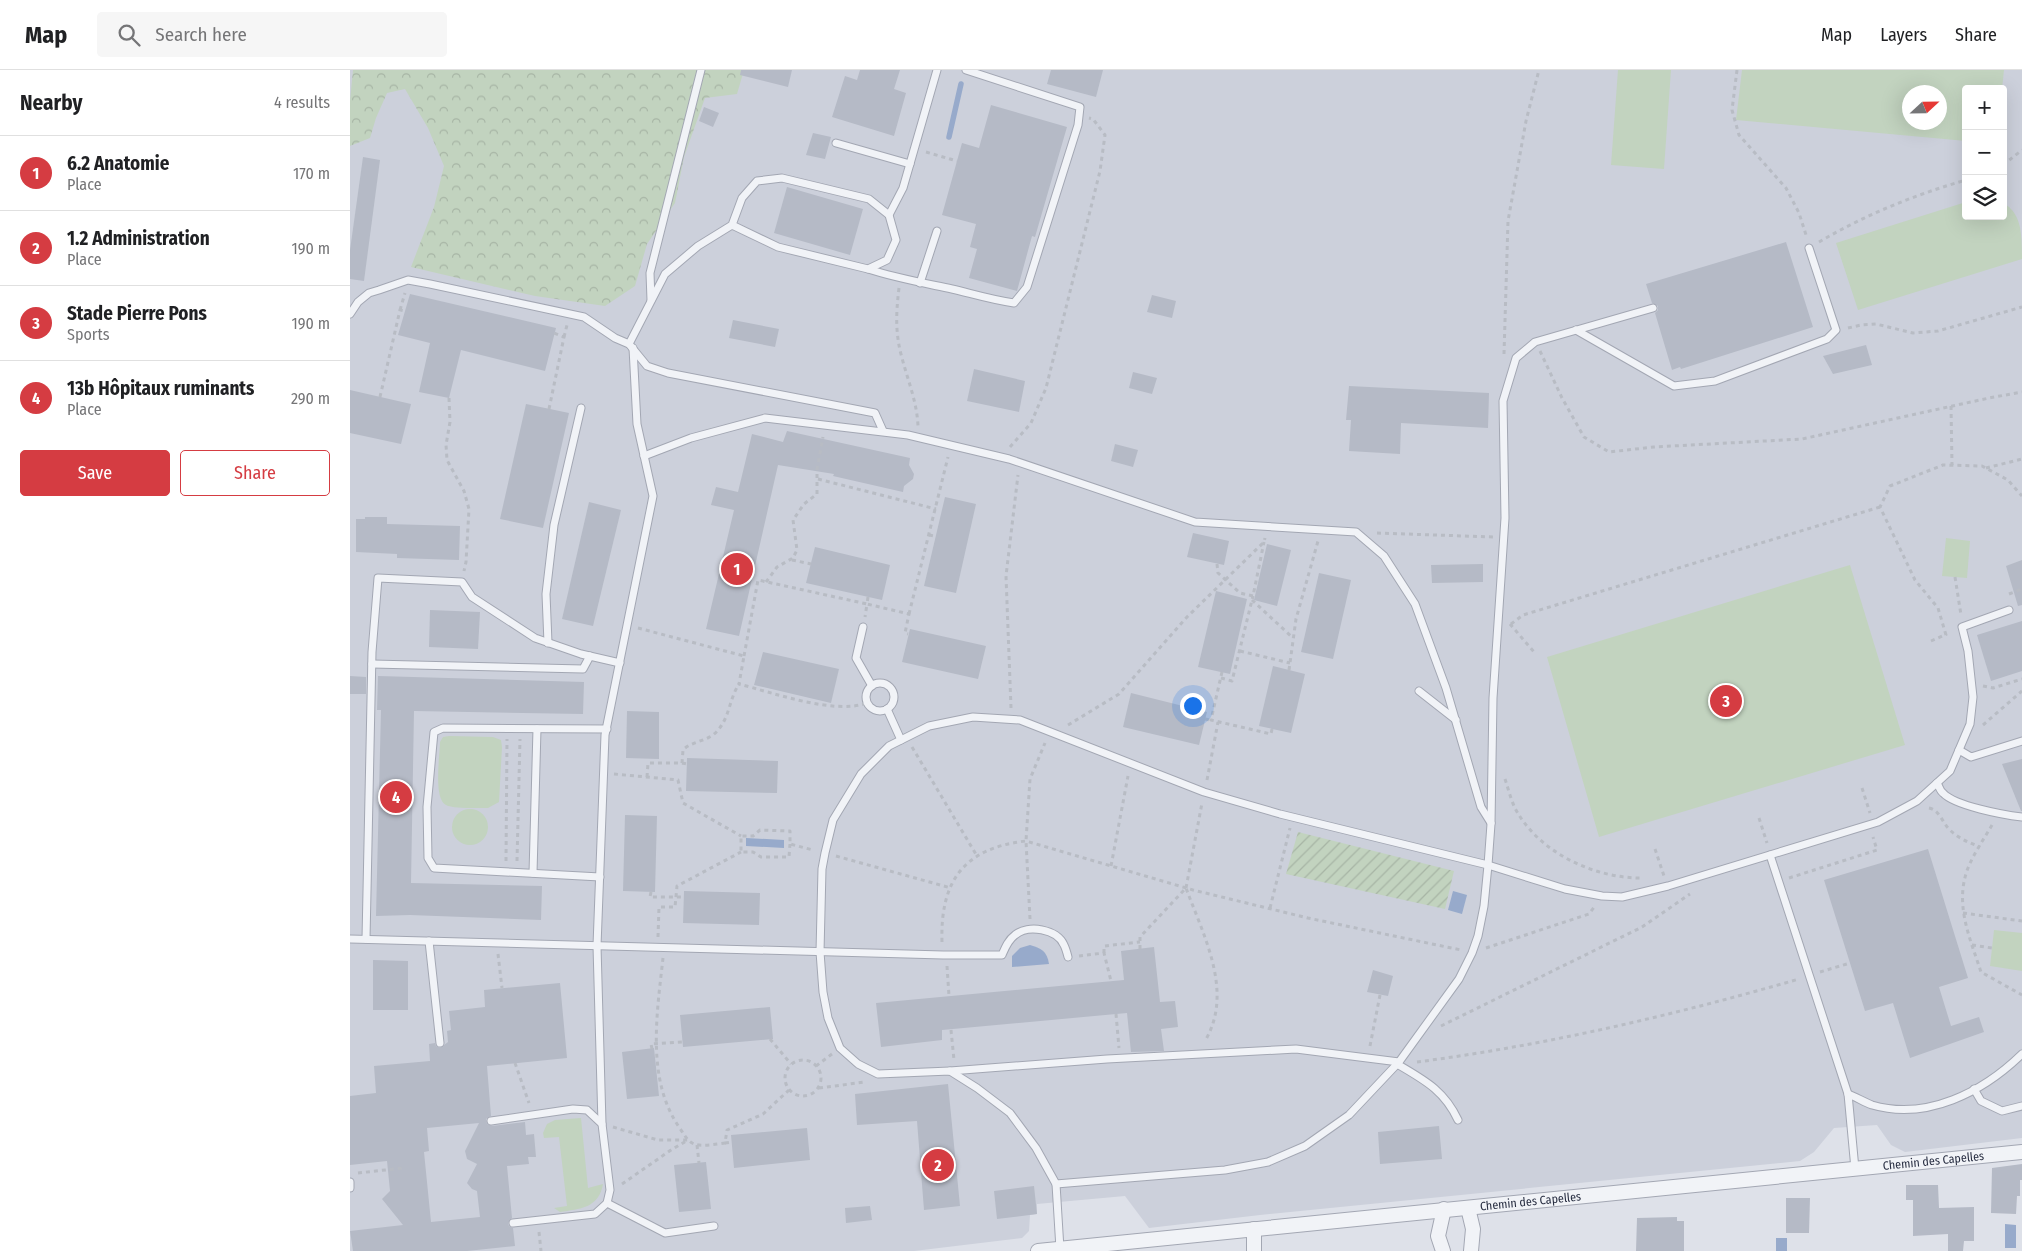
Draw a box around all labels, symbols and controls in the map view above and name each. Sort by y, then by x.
search box [97,12,447,57]
text: Map [25,21,67,49]
icon: search [115,21,143,49]
text: Search here [155,23,247,46]
text: Map [1821,24,1852,46]
text: Layers [1880,24,1927,46]
text: Share [1955,24,1997,46]
north arrow [1902,85,1947,130]
map controls [1962,85,2007,220]
button: + [1962,85,2007,130]
text: Nearby [20,90,82,116]
text: 4 results [274,93,330,112]
button: − [1962,130,2007,175]
text: 6.2 Anatomie [67,152,169,175]
text: 1 [33,164,39,183]
text: 170 m [293,164,330,183]
text: Place [67,175,102,194]
button: layers [1962,175,2007,220]
text: 1.2 Administration [67,227,210,250]
text: 2 [32,239,40,258]
text: 190 m [292,239,330,258]
text: Place [67,250,102,269]
text: Stade Pierre Pons [67,302,207,325]
text: 3 [32,314,40,333]
text: 190 m [292,314,330,333]
text: Sports [67,325,110,344]
text: 13b Hôpitaux ruminants [67,377,254,400]
text: 4 [32,389,40,408]
text: 290 m [291,389,330,408]
text: Place [67,400,102,419]
button: Save [20,450,170,496]
button: Share [180,450,330,496]
pin: 1 [721,550,753,588]
pin: 3 [1710,682,1742,720]
your location [1180,693,1206,719]
pin: 4 [380,778,412,816]
pin: 2 [922,1146,954,1184]
street label: Chemin des Capelles [1882,1149,1985,1173]
street label: Chemin des Capelles [1479,1189,1582,1213]

